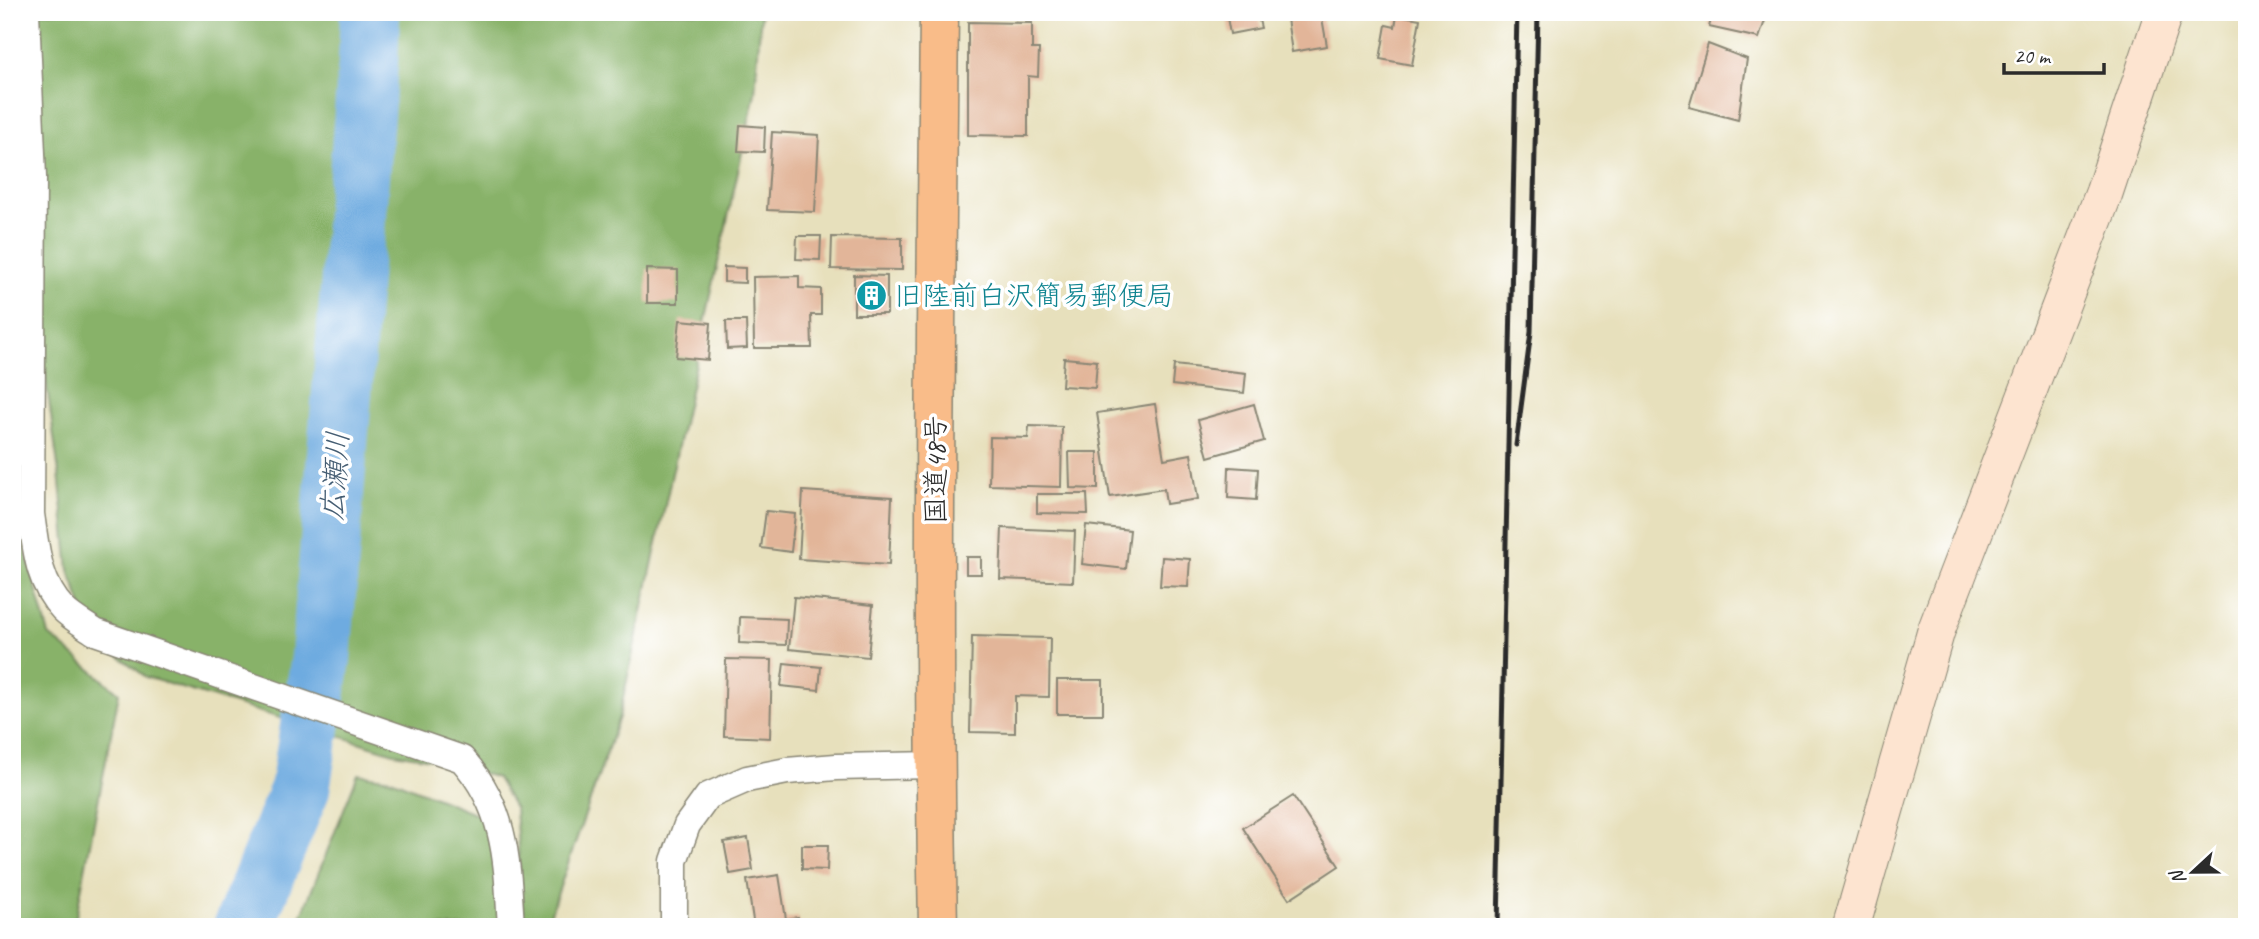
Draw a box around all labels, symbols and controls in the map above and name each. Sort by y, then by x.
scale bar [2004,32,2103,76]
text: 20 m [2014,43,2052,69]
building icon: 旧陸前白沢簡易郵便局 [854,278,888,312]
place label: 旧陸前白沢簡易郵便局 [894,278,1174,313]
street label: 国道48号 [918,415,953,525]
water label: 広瀬川 [313,430,357,522]
north arrow [2158,838,2228,908]
text: N [2164,865,2191,888]

